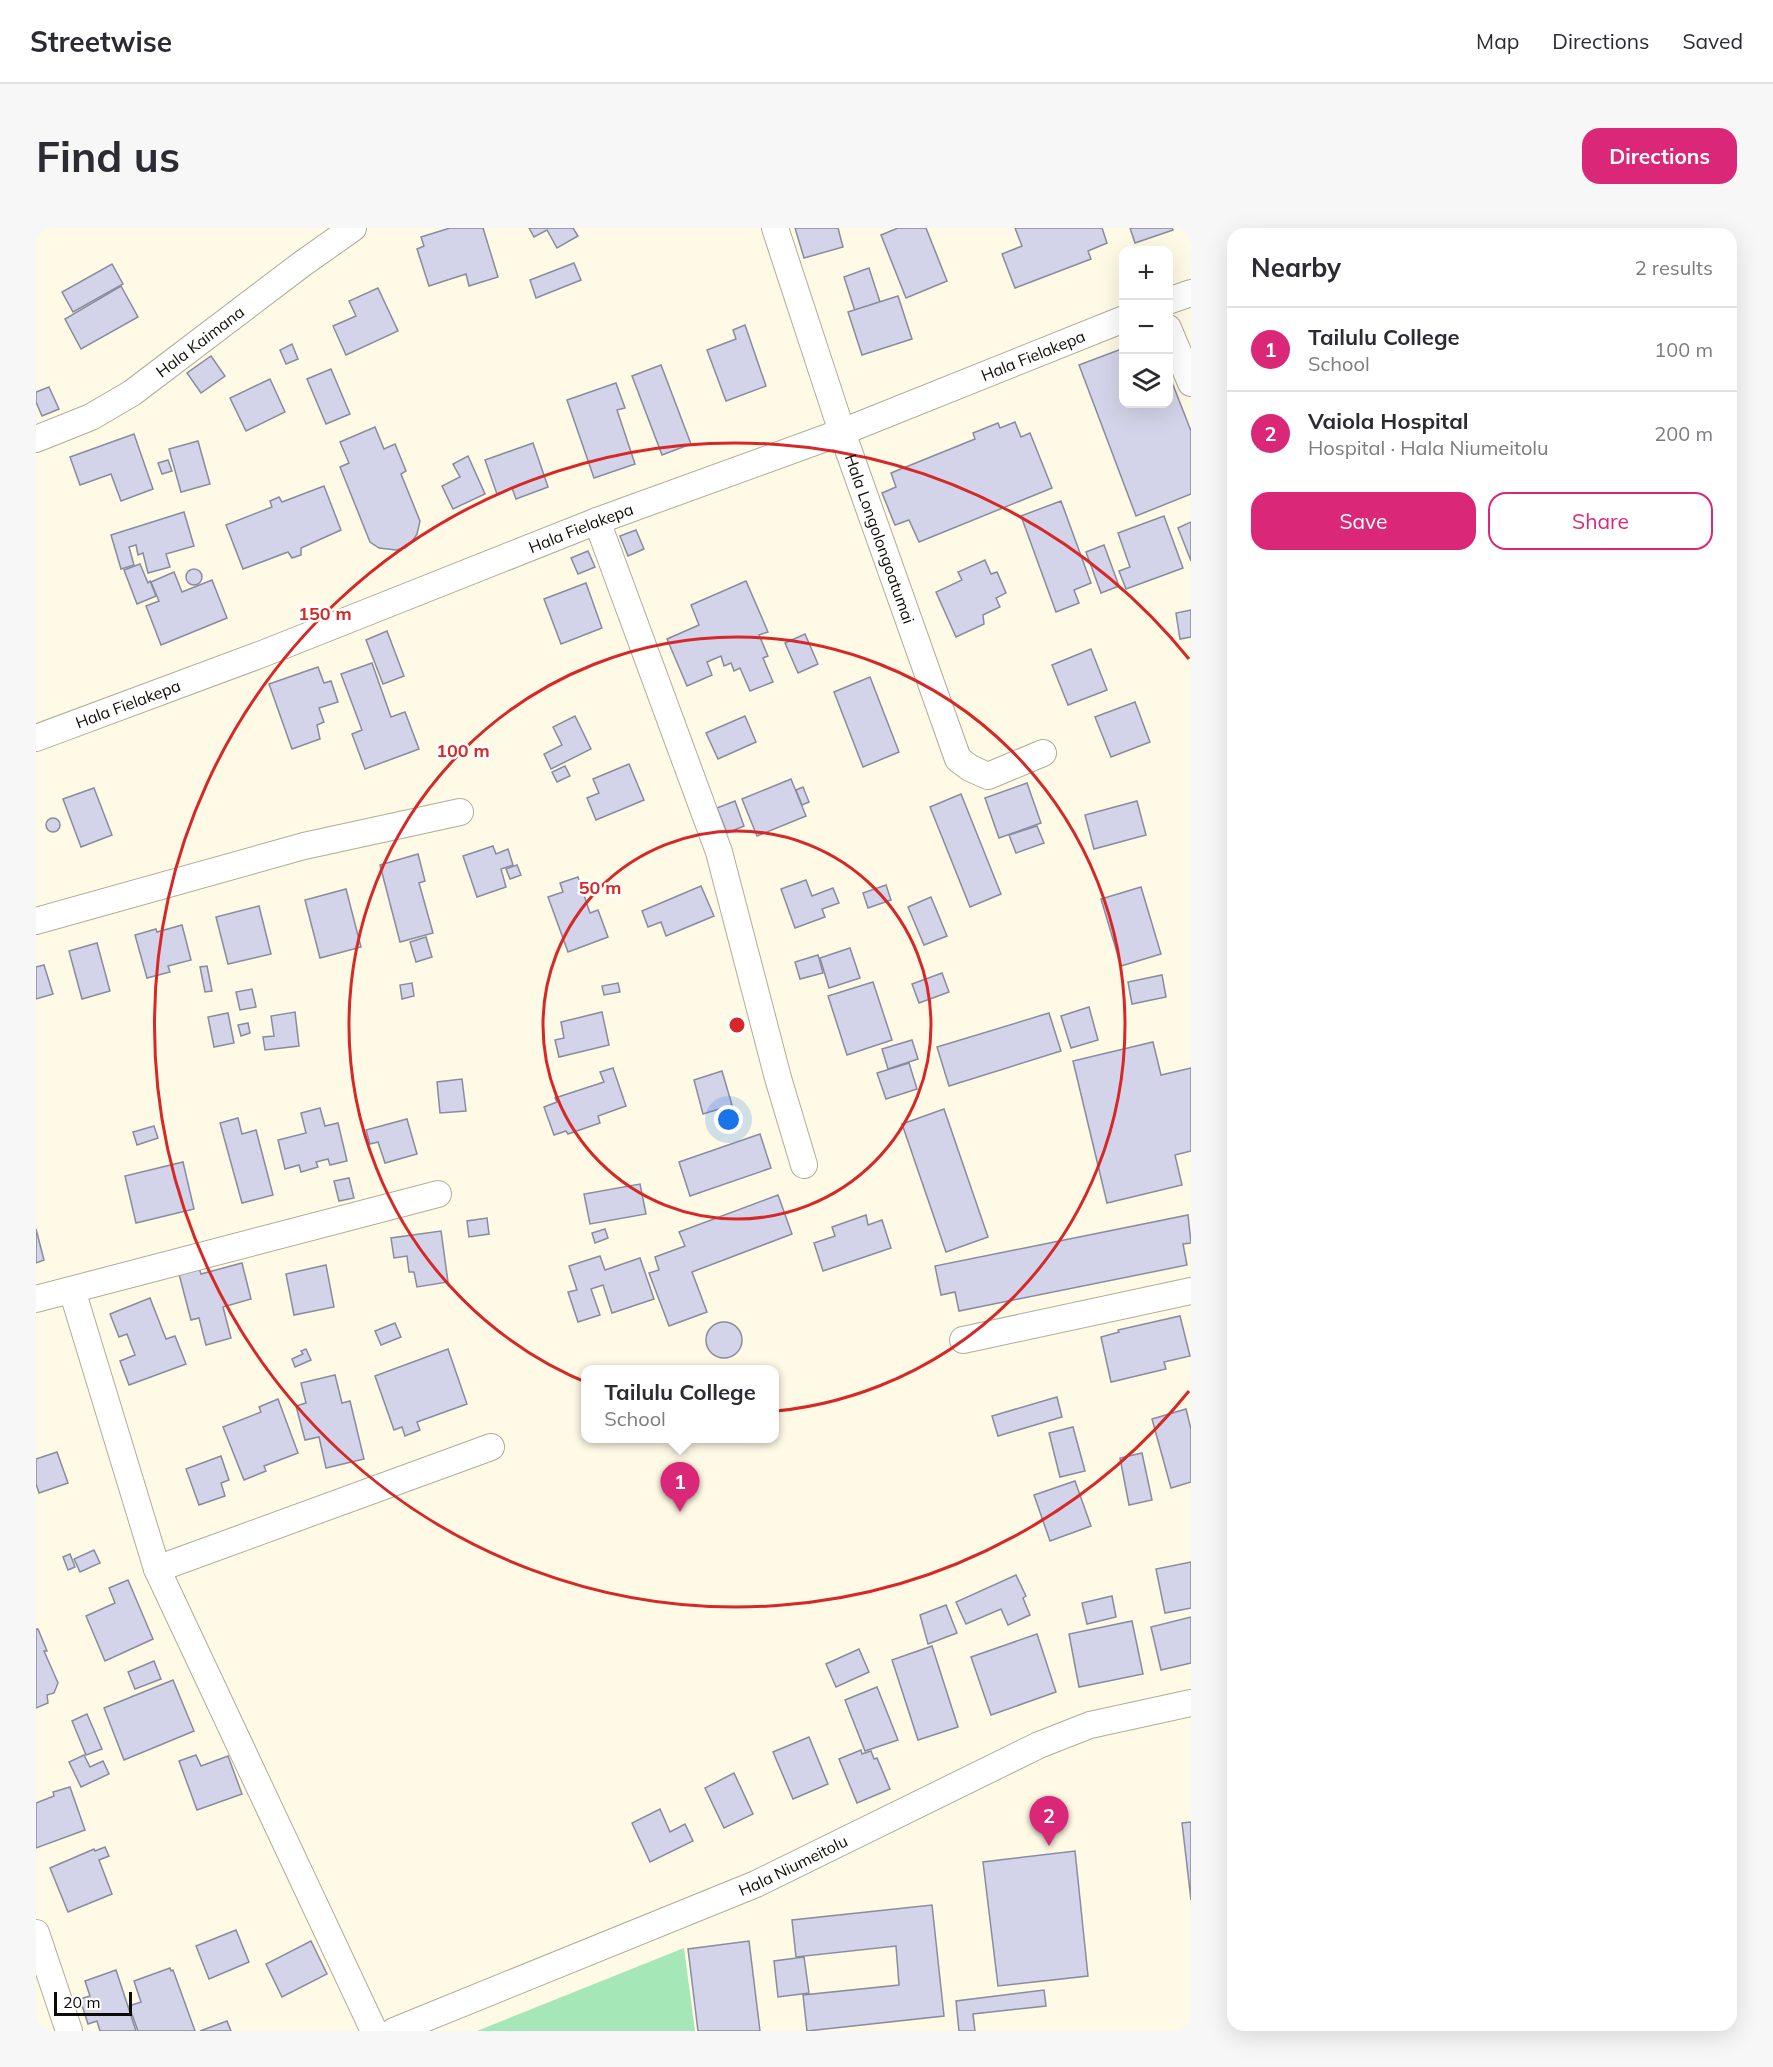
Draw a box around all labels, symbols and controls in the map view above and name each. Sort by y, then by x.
text: Streetwise [30,24,172,59]
text: Map [1476,28,1519,54]
text: Directions [1552,28,1649,54]
text: Saved [1682,28,1743,54]
button: Directions [1582,128,1737,184]
text: Find us [36,130,180,183]
map controls [1119,246,1173,408]
button: + [1119,246,1173,300]
text: Nearby [1251,251,1341,284]
text: 2 results [1635,255,1713,280]
button: − [1119,300,1173,354]
street label: Hala Kaimana [152,302,248,381]
text: Tailulu College [1308,323,1460,351]
street label: Hala Fielakepa [978,326,1088,385]
text: 1 [1265,337,1277,362]
text: 100 m [1654,337,1713,362]
text: School [1308,351,1370,376]
button: layers [1119,354,1173,408]
text: Vaiola Hospital [1308,407,1469,435]
text: 2 [1265,421,1277,446]
text: 200 m [1654,421,1713,446]
text: Hospital · Hala Niumeitolu [1308,435,1549,460]
street label: Hala Longolongoatumai [841,451,919,626]
button: Save [1251,492,1476,550]
button: Share [1488,492,1713,550]
street label: Hala Fielakepa [526,499,636,557]
text: 150 m [298,602,352,625]
street label: Hala Fielakepa [73,675,183,732]
text: 100 m [436,739,490,762]
text: 50 m [579,876,621,899]
centre of rings [727,1015,747,1035]
your location [714,1105,743,1134]
popup [581,1365,779,1443]
text: Tailulu College [604,1378,756,1406]
text: School [604,1406,666,1431]
pin: 1 [660,1462,700,1512]
pin: 2 [1030,1796,1068,1846]
street label: Hala Niumeitolu [735,1831,851,1900]
scale bar [54,1989,132,2016]
text: 20 m [63,1992,100,2012]

